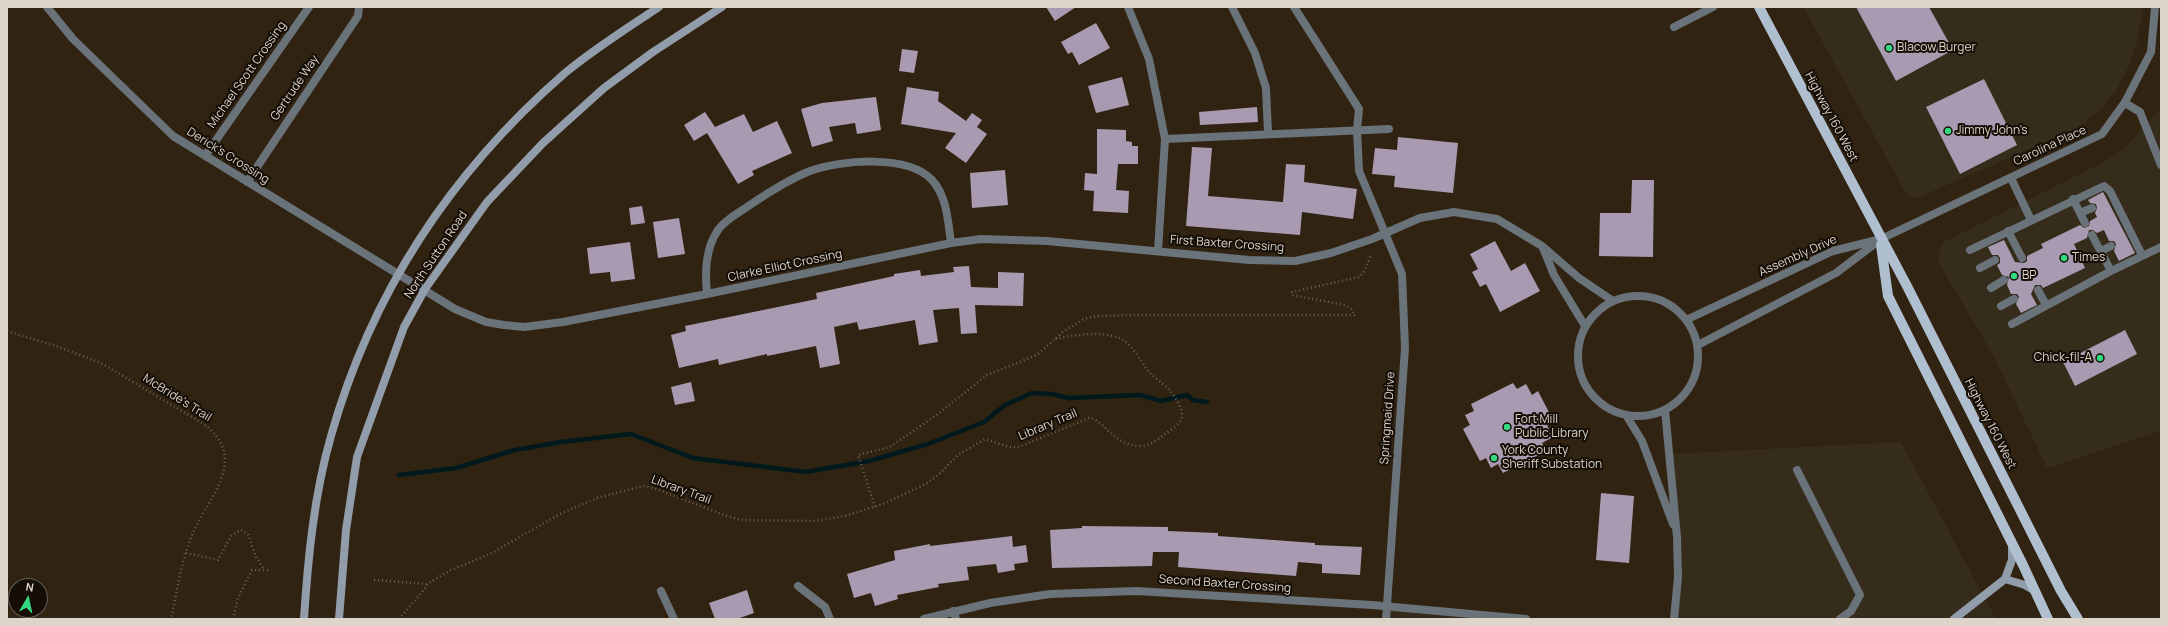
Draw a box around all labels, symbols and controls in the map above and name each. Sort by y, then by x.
street label: Michael Scott Crossing [205,19,289,131]
place label: Blacow Burger [1897,41,1976,55]
marker: Blacow Burger [1884,43,1894,53]
street label: Gertrude Way [268,53,322,123]
street label: Highway 160 West [1801,70,1861,164]
street label: Carolina Place [2011,123,2089,169]
place label: Jimmy John's [1956,124,2028,138]
street label: Derick's Crossing [184,125,272,187]
marker: Jimmy John's [1943,126,1953,136]
street label: North Sutton Road [401,209,471,301]
street label: Assembly Drive [1757,232,1839,280]
street label: First Baxter Crossing [1169,233,1285,255]
street label: Clarke Elliot Crossing [726,247,844,285]
place label: Times [2072,251,2105,265]
marker: Times [2059,253,2069,263]
place label: BP [2022,269,2037,283]
marker: BP [2009,271,2019,281]
place label: Chick-fil-A [2034,351,2092,365]
marker: Chick-fil-A [2095,353,2105,363]
street label: McBride's Trail [140,371,214,425]
street label: Springmaid Drive [1378,371,1398,465]
street label: Highway 160 West [1961,376,2019,472]
street label: Library Trail [1016,406,1080,444]
place label: Fort Mill Public Library [1515,413,1588,441]
marker: Fort Mill Public Library [1502,422,1512,432]
place label: York County Sheriff Substation [1502,444,1602,472]
marker: York County Sheriff Substation [1489,453,1499,463]
street label: Library Trail [649,473,713,507]
street label: Second Baxter Crossing [1158,572,1292,596]
north arrow [8,578,48,618]
text: N [25,579,35,595]

